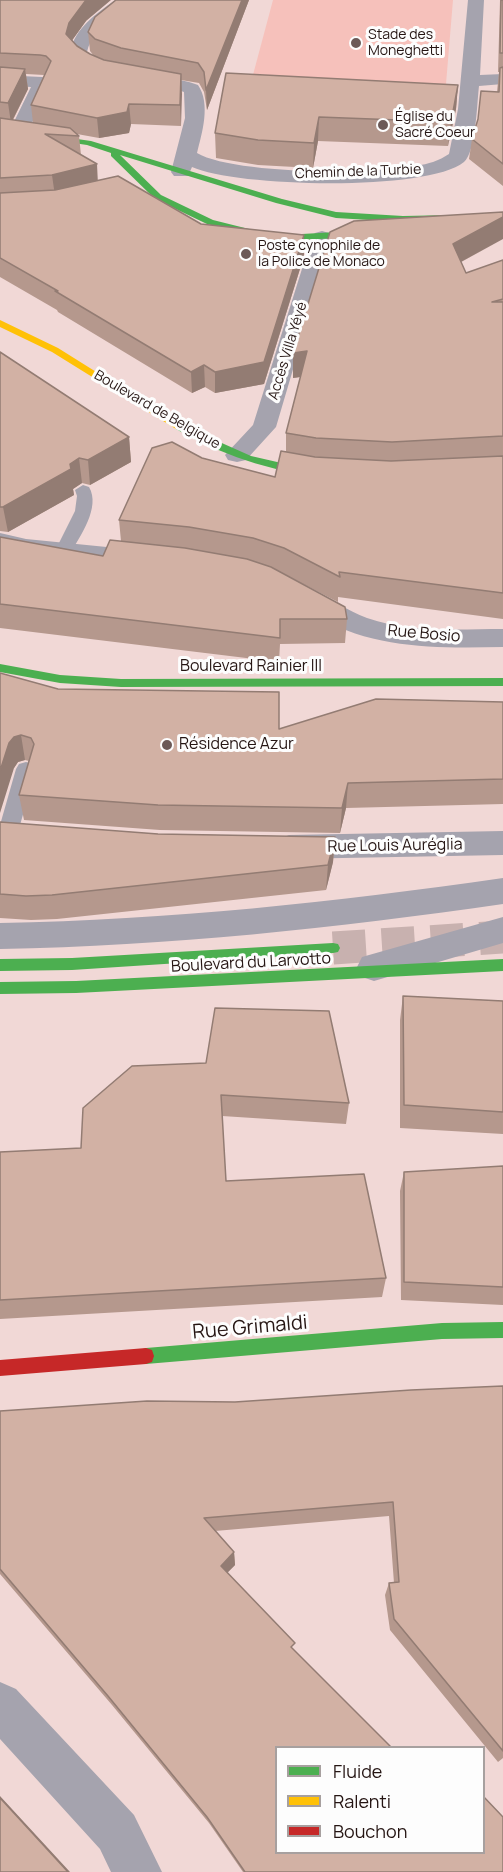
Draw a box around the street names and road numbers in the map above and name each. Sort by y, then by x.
street label: Chemin de la Turbie [295,161,421,183]
street label: Accès Villa Yéyé [265,300,311,402]
street label: Boulevard de Belgique [91,367,223,453]
street label: Rue Bosio [387,621,461,647]
street label: Boulevard Rainier III [180,657,322,677]
street label: Rue Louis Auréglia [327,835,463,857]
street label: Boulevard du Larvotto [171,949,331,977]
street label: Rue Grimaldi [191,1311,309,1345]

